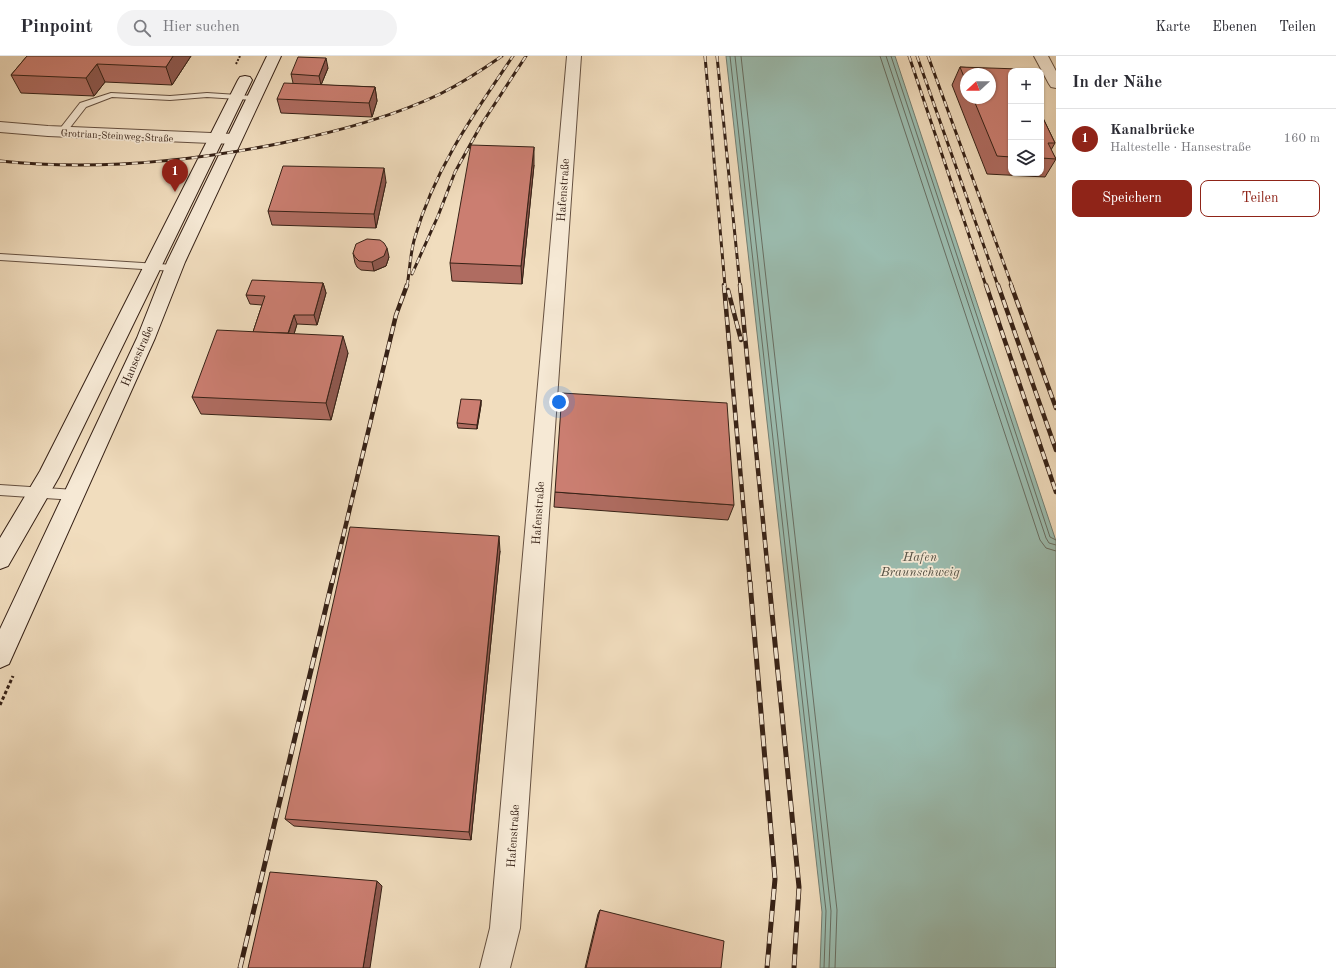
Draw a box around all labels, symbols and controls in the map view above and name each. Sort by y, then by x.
search box [117,10,397,46]
icon: search [131,17,153,39]
text: Pinpoint [20,18,93,37]
text: Hier suchen [163,20,240,35]
text: Karte [1156,20,1190,34]
text: Ebenen [1212,20,1257,34]
text: Teilen [1279,20,1316,34]
north arrow [960,68,996,104]
map controls [1008,68,1044,176]
button: + [1008,68,1044,104]
text: In der Nähe [1072,74,1162,91]
button: − [1008,104,1044,140]
text: Kanalbrücke [1110,123,1195,138]
street label: Grotrian-Steinweg-Straße [60,128,174,144]
text: 1 [1081,132,1089,145]
text: 160 m [1283,132,1320,145]
button: layers [1008,140,1044,176]
text: Haltestelle · Hansestraße [1110,141,1251,154]
street label: Hafenstraße [556,158,572,222]
pin: 1 [162,159,188,192]
button: Speichern [1072,180,1192,217]
button: Teilen [1200,180,1320,217]
street label: Hansestraße [120,324,156,389]
your location [549,392,569,412]
street label: Hafenstraße [531,481,547,545]
water label: Hafen Braunschweig [879,551,960,579]
street label: Hafenstraße [506,804,522,868]

